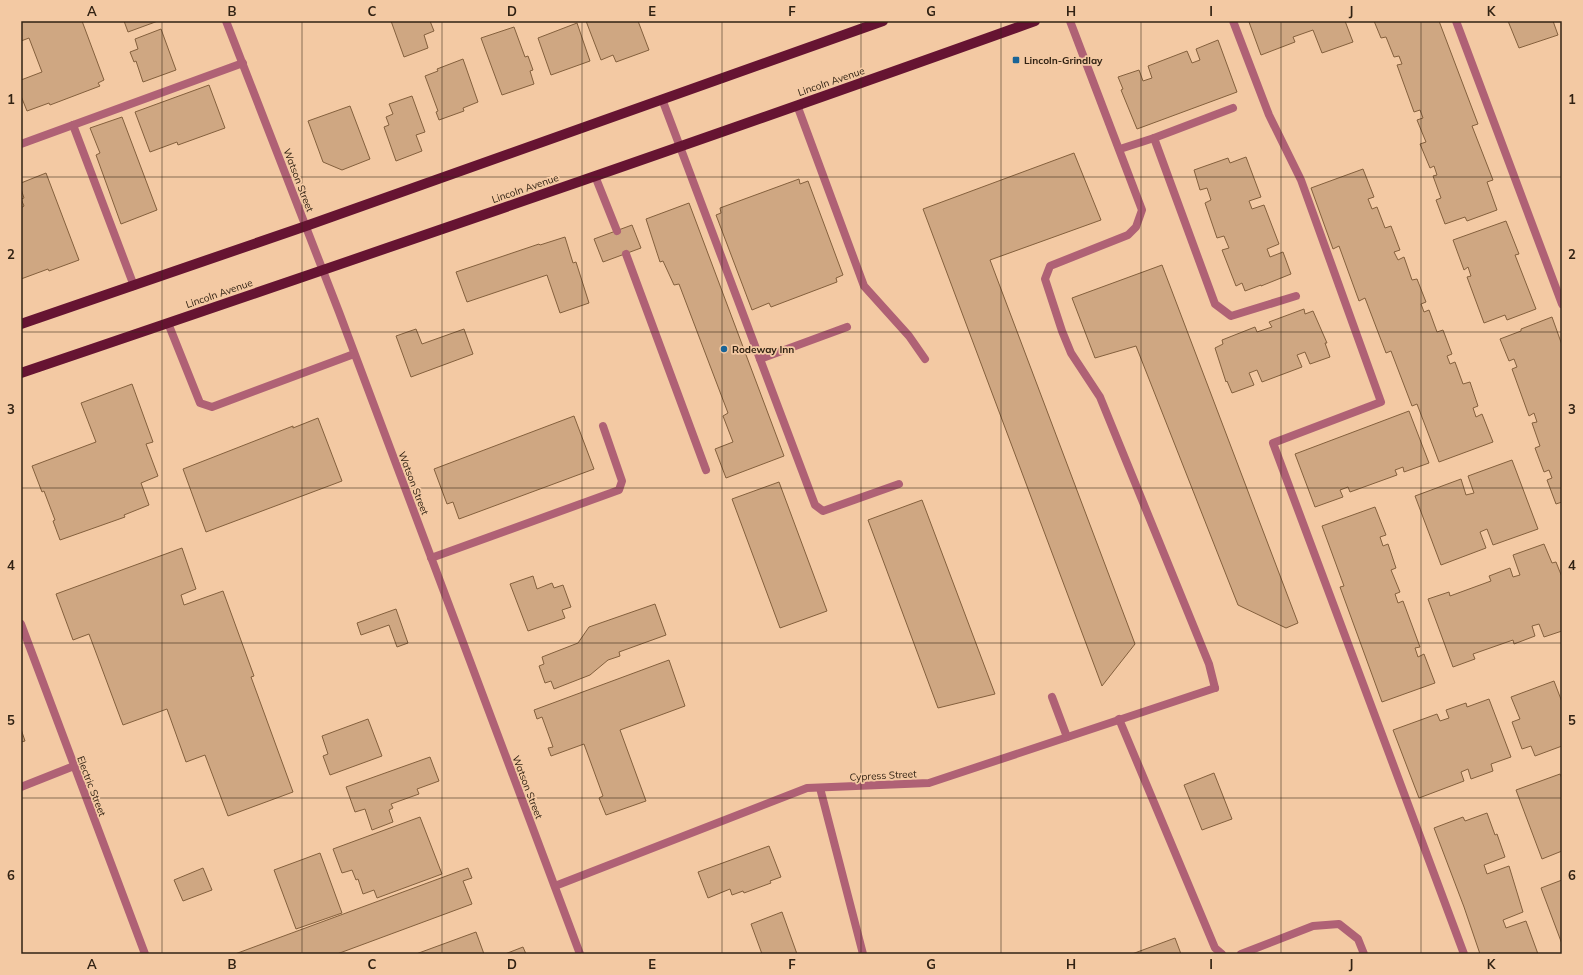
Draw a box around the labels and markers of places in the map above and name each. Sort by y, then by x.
place label: Lincoln-Grindlay [1024,54,1103,67]
marker: Lincoln-Grindlay [1011,55,1021,65]
place label: Rodeway Inn [732,343,794,356]
marker: Rodeway Inn [719,344,729,354]

